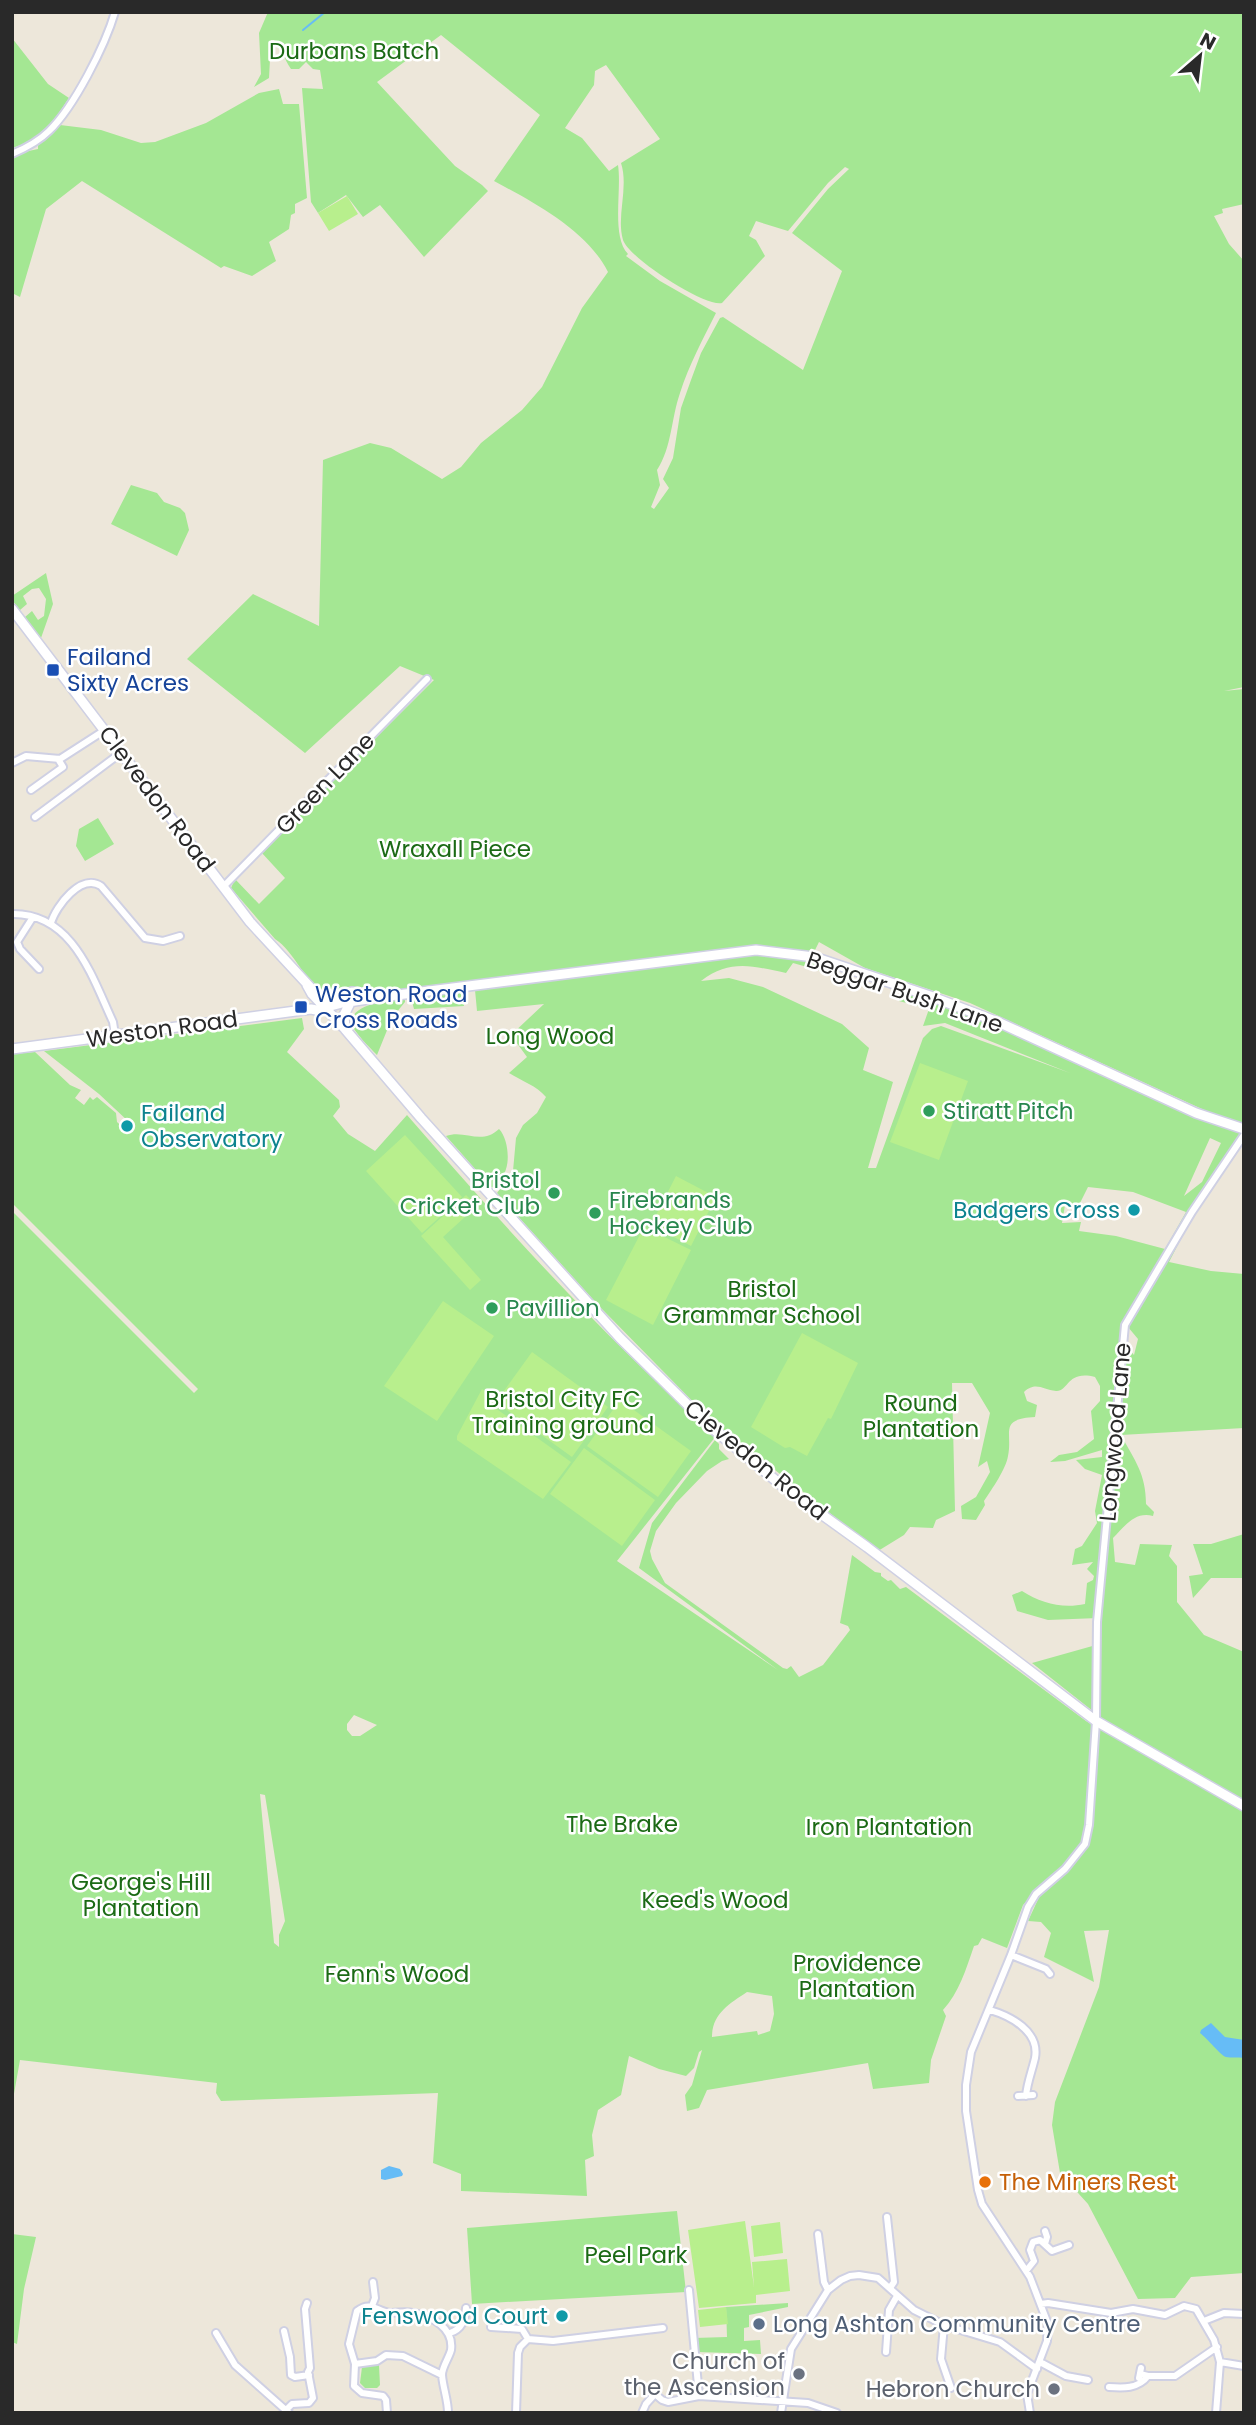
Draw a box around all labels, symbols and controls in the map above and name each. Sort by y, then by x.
north arrow [1165,21,1235,91]
text: N [1195,26,1220,57]
park label: Durbans Batch [269,35,439,67]
place label: Failand Sixty Acres [67,641,189,699]
marker: Failand Sixty Acres [45,662,61,678]
street label: Clevedon Road [91,719,223,879]
street label: Green Lane [268,725,382,841]
park label: Wraxall Piece [379,833,531,865]
street label: Beggar Bush Lane [802,943,1008,1041]
place label: Weston Road Cross Roads [315,978,467,1036]
marker: Weston Road Cross Roads [293,999,309,1015]
street label: Weston Road [84,1003,240,1055]
park label: Long Wood [486,1020,614,1052]
place label: Stiratt Pitch [943,1095,1074,1127]
place label: Failand Observatory [141,1097,283,1155]
marker: Stiratt Pitch [921,1103,937,1119]
marker: Failand Observatory [119,1118,135,1134]
place label: Bristol Cricket Club [400,1164,540,1222]
place label: Firebrands Hockey Club [609,1184,752,1242]
marker: Bristol Cricket Club [546,1185,562,1201]
place label: Badgers Cross [953,1194,1120,1226]
marker: Badgers Cross [1126,1202,1142,1218]
marker: Firebrands Hockey Club [587,1205,603,1221]
park label: Bristol Grammar School [664,1273,860,1331]
place label: Pavillion [506,1292,600,1324]
marker: Pavillion [484,1300,500,1316]
street label: Longwood Lane [1091,1341,1139,1523]
park label: Bristol City FC Training ground [472,1383,654,1441]
park label: Round Plantation [863,1387,979,1445]
street label: Clevedon Road [678,1392,834,1528]
park label: The Brake [566,1808,678,1840]
park label: Iron Plantation [806,1811,972,1843]
park label: George's Hill Plantation [71,1866,211,1924]
park label: Keed's Wood [641,1884,789,1916]
park label: Providence Plantation [793,1947,921,2005]
park label: Fenn's Wood [325,1958,469,1990]
place label: The Miners Rest [999,2166,1176,2198]
marker: The Miners Rest [977,2174,993,2190]
park label: Peel Park [585,2239,688,2271]
place label: Fenswood Court [361,2300,548,2332]
marker: Fenswood Court [554,2308,570,2324]
place label: Long Ashton Community Centre [773,2308,1141,2340]
marker: Long Ashton Community Centre [751,2316,767,2332]
place label: Church of the Ascension [624,2345,785,2403]
marker: Church of the Ascension [791,2366,807,2382]
place label: Hebron Church [866,2373,1040,2405]
marker: Hebron Church [1046,2381,1062,2397]

